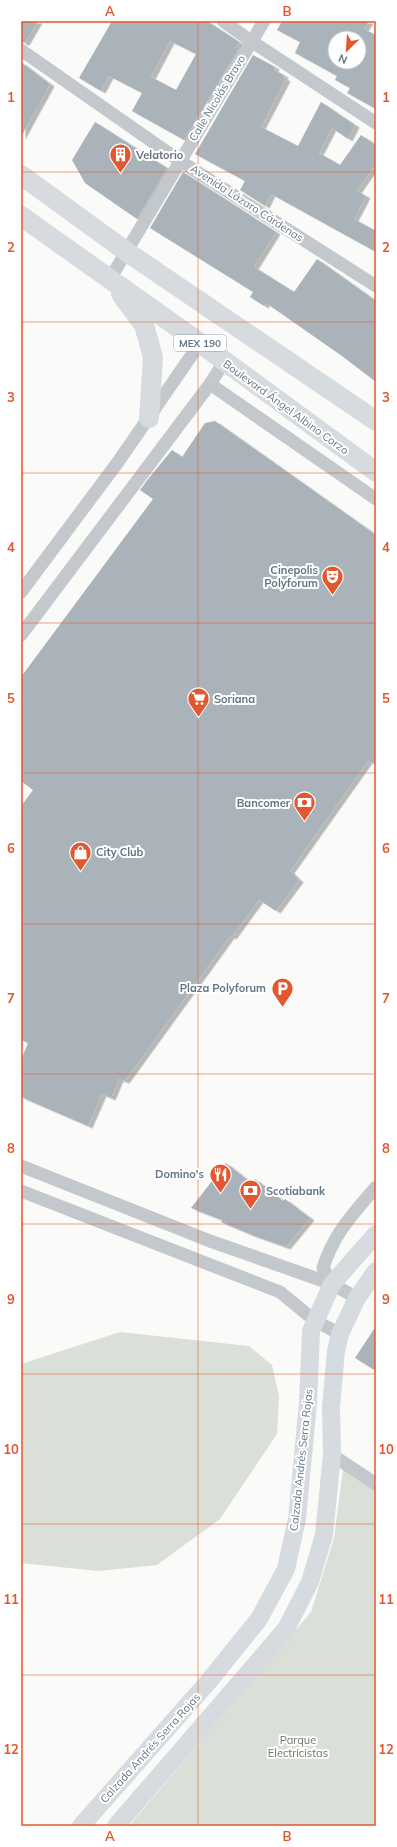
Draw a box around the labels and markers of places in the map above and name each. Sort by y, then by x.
building icon: Velatorio [108,142,134,175]
place label: Velatorio [135,148,184,162]
place label: Cinepolis Polyforum [264,563,318,590]
theatre icon: Cinepolis Polyforum [320,563,346,596]
supermarket icon: Soriana [185,686,211,719]
place label: Soriana [214,692,255,706]
bank icon: Bancomer [292,790,318,823]
place label: Bancomer [237,796,291,810]
shop icon: City Club [68,839,94,872]
place label: City Club [96,845,144,859]
parking icon: Plaza Polyforum [269,975,295,1008]
place label: Plaza Polyforum [180,981,266,995]
restaurant icon: Domino's [207,1161,233,1194]
place label: Domino's [155,1167,204,1181]
bank icon: Scotiabank [238,1178,264,1211]
place label: Scotiabank [266,1184,326,1198]

